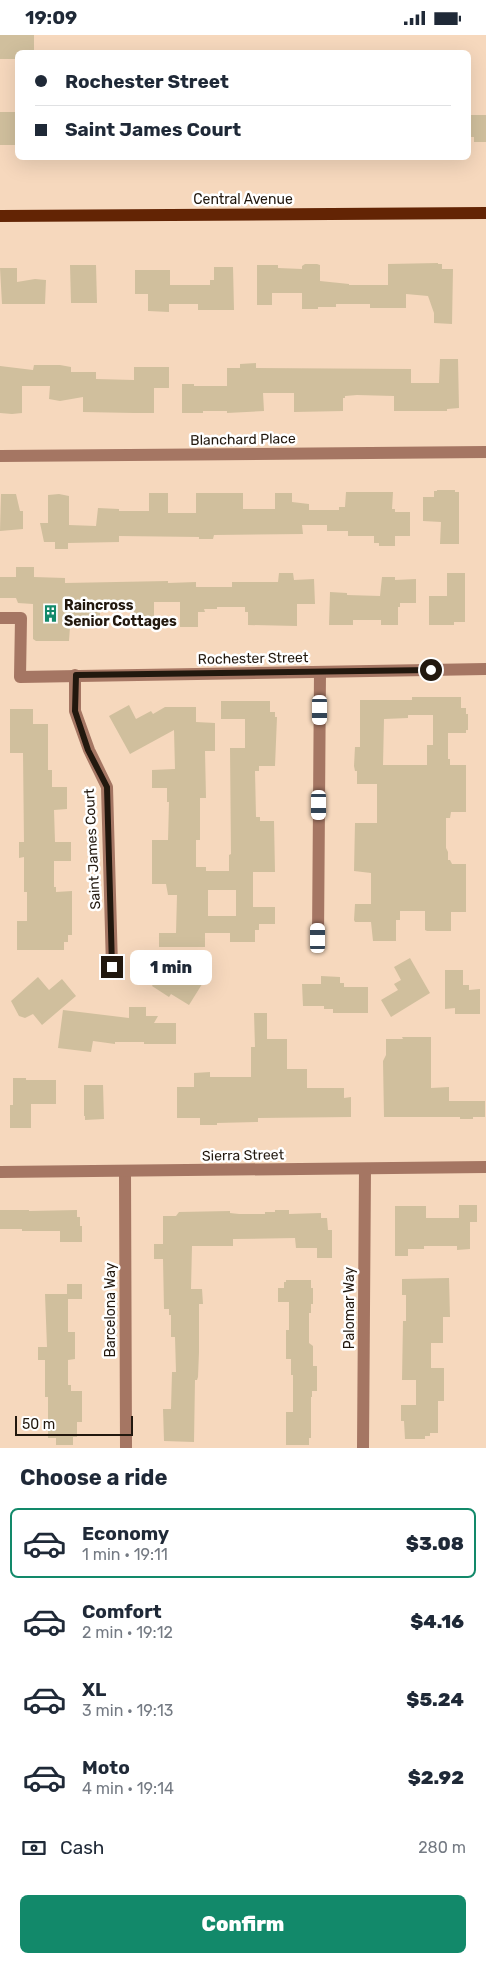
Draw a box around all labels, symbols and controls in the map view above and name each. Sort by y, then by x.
text: 19:09 [25,6,77,29]
text: Rochester Street [65,70,229,93]
text: Saint James Court [65,118,241,141]
street label: Central Avenue [193,191,293,208]
street label: Blanchard Place [190,430,296,449]
place label: Raincross Senior Cottages [64,597,177,630]
building icon: Raincross Senior Cottages [40,603,60,623]
street label: Rochester Street [198,649,309,668]
route start [420,659,442,681]
car [312,695,327,725]
street label: Saint James Court [81,788,104,910]
car [311,790,326,820]
car [310,923,325,953]
callout: 1 min [130,949,212,985]
route end [101,956,123,978]
text: 1 min [150,958,192,977]
street label: Sierra Street [202,1146,285,1165]
street label: Barcelona Way [102,1262,119,1357]
street label: Palomar Way [341,1266,358,1349]
scale bar [15,1413,132,1436]
text: 50 m [22,1416,55,1433]
text: Choose a ride [20,1464,167,1491]
icon: car [22,1521,67,1566]
text: Economy [82,1522,169,1545]
text: $3.08 [406,1532,464,1555]
text: 1 min · 19:11 [82,1545,168,1564]
icon: car [22,1599,67,1644]
text: Comfort [82,1600,162,1623]
text: $4.16 [410,1610,464,1633]
text: 2 min · 19:12 [82,1623,173,1642]
icon: car [22,1677,67,1722]
text: XL [82,1678,106,1701]
text: $5.24 [406,1688,464,1711]
text: 3 min · 19:13 [82,1701,173,1720]
icon: car [22,1755,67,1800]
text: Moto [82,1756,130,1779]
text: $2.92 [408,1766,464,1789]
text: 4 min · 19:14 [82,1779,174,1798]
icon: cash [20,1834,48,1862]
text: Cash [60,1836,104,1859]
text: 280 m [418,1838,466,1857]
button: Confirm [20,1895,466,1953]

